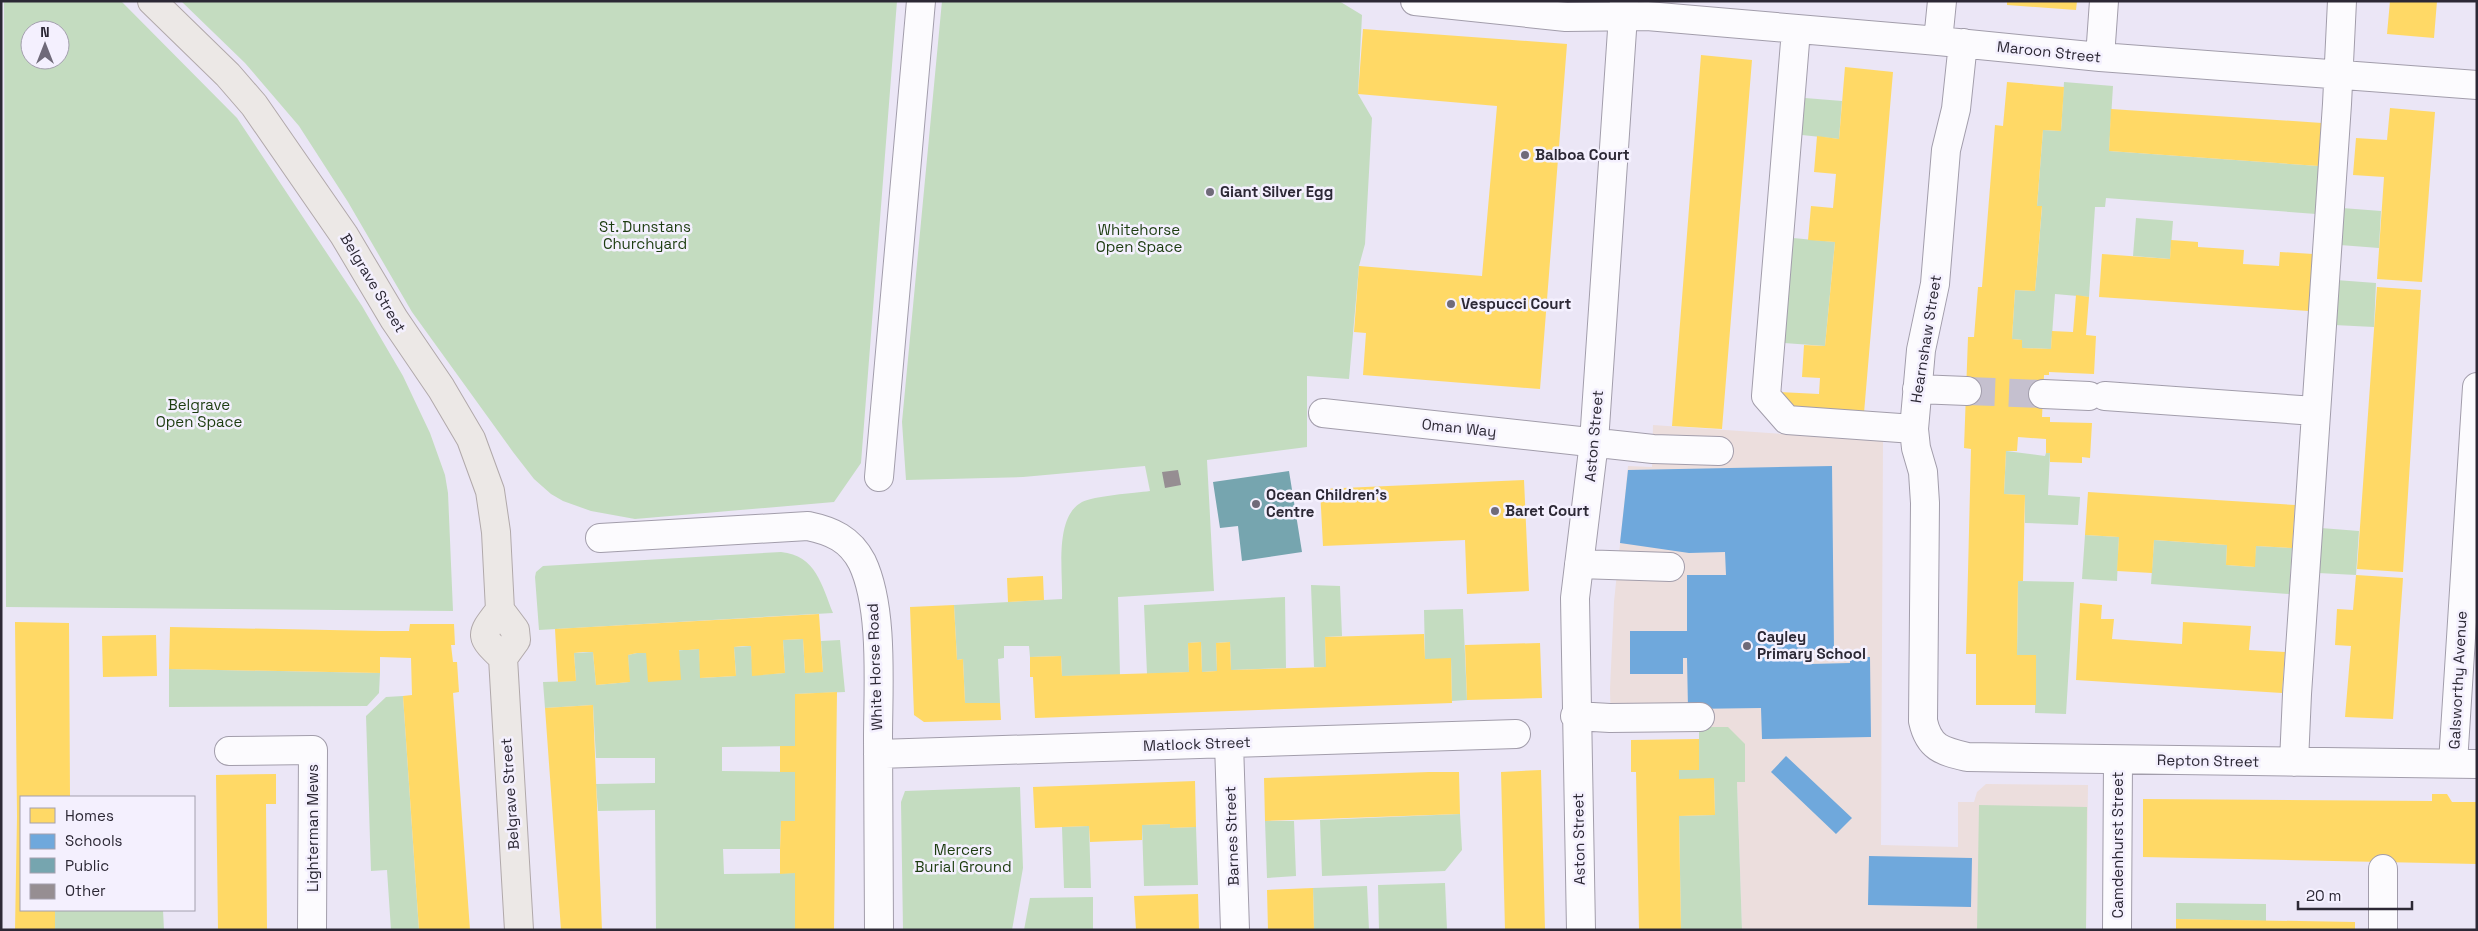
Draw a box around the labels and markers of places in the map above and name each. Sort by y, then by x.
place label: Balboa Court [1535,145,1630,164]
marker: Balboa Court [1519,149,1531,161]
place label: Giant Silver Egg [1220,182,1333,201]
marker: Giant Silver Egg [1204,186,1216,198]
place label: Vespucci Court [1461,294,1572,313]
marker: Vespucci Court [1445,298,1457,310]
place label: Ocean Children's Centre [1266,485,1387,521]
marker: Ocean Children's Centre [1250,498,1262,510]
place label: Baret Court [1505,501,1589,520]
marker: Baret Court [1489,505,1501,517]
place label: Cayley Primary School [1757,627,1866,663]
marker: Cayley Primary School [1741,640,1753,652]

